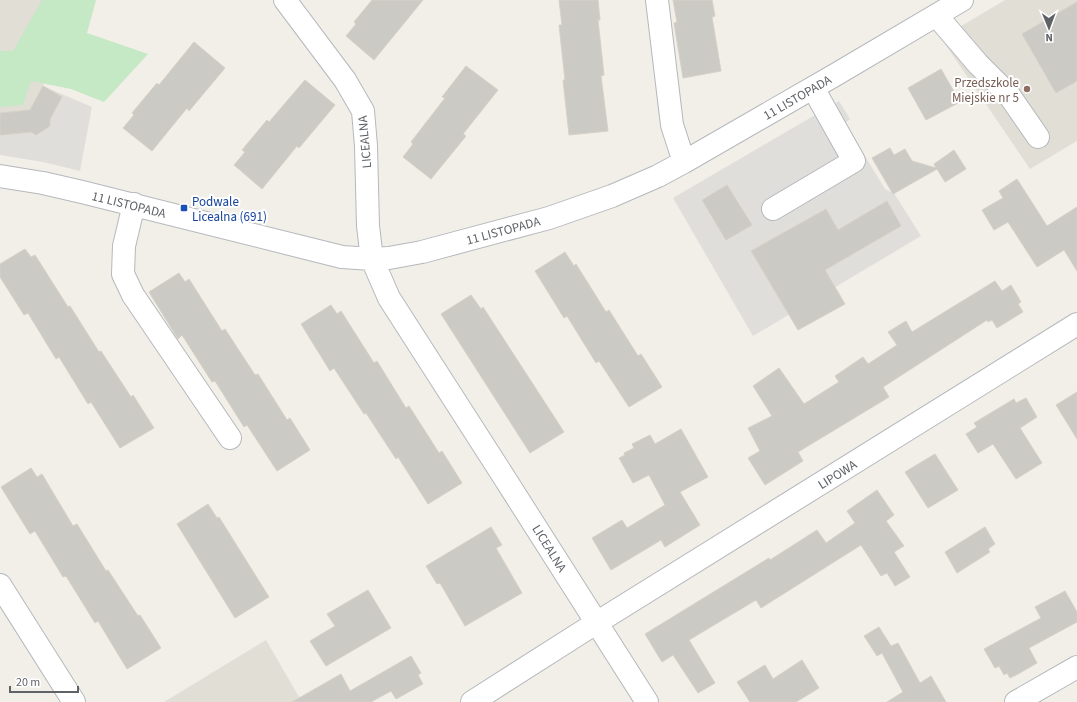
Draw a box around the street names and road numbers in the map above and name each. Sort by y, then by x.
street label: 11 LISTOPADA [760,71,836,125]
street label: LICEALNA [354,114,376,169]
street label: 11 LISTOPADA [90,187,169,223]
street label: 11 LISTOPADA [464,212,543,249]
street label: LIPOWA [815,455,861,494]
street label: LICEALNA [528,521,571,577]

